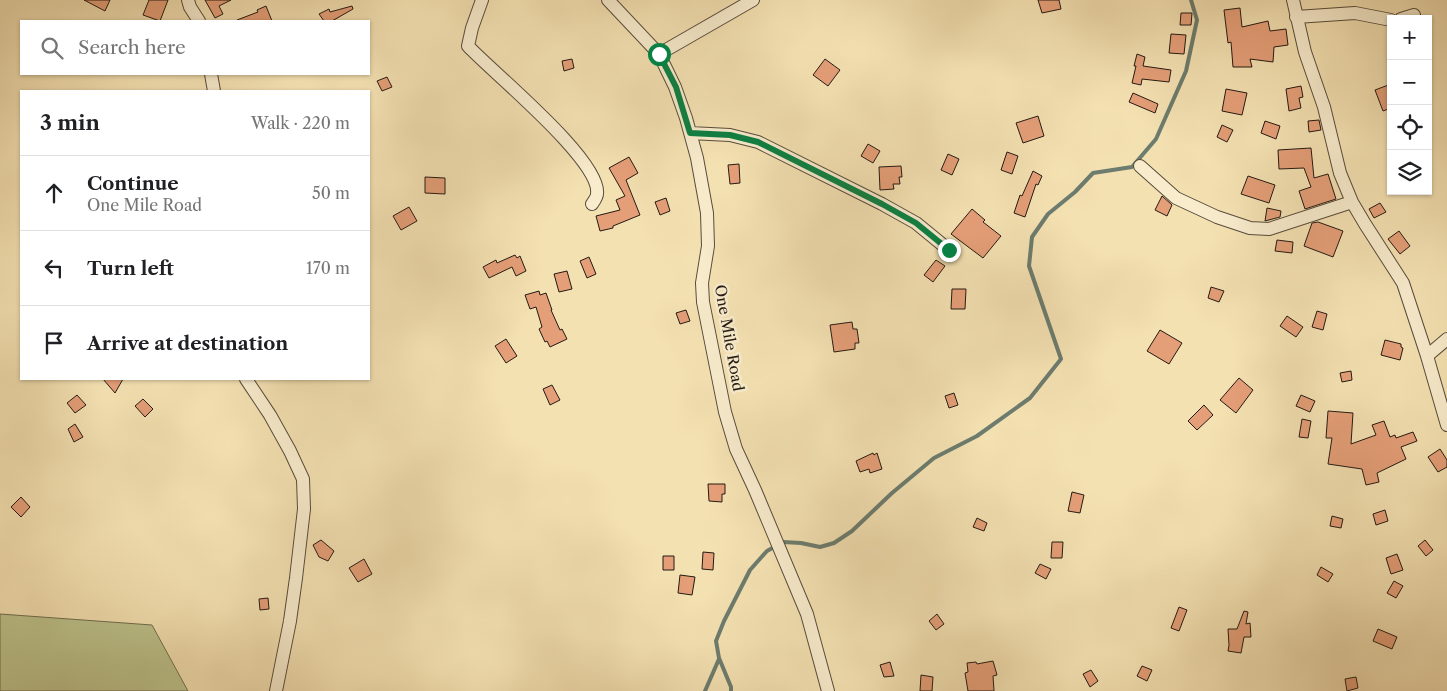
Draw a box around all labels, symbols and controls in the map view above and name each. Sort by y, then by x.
map controls [1387,15,1432,195]
button: + [1387,15,1432,60]
search box [20,20,370,75]
icon: search [38,34,66,62]
text: Search here [78,36,186,59]
route start [648,43,671,66]
button: − [1387,60,1432,105]
button: locate [1387,105,1432,150]
text: 3 min [40,110,100,135]
text: Walk · 220 m [251,113,350,133]
button: layers [1387,150,1432,195]
text: Continue [87,172,179,195]
icon: ahead [40,179,68,207]
text: 50 m [312,183,350,203]
text: One Mile Road [87,195,202,215]
route end [938,239,961,262]
icon: left [40,254,68,282]
text: Turn left [87,257,174,280]
text: 170 m [306,258,350,278]
street label: One Mile Road [711,283,748,393]
icon: arrive [40,329,68,357]
text: Arrive at destination [87,332,288,355]

